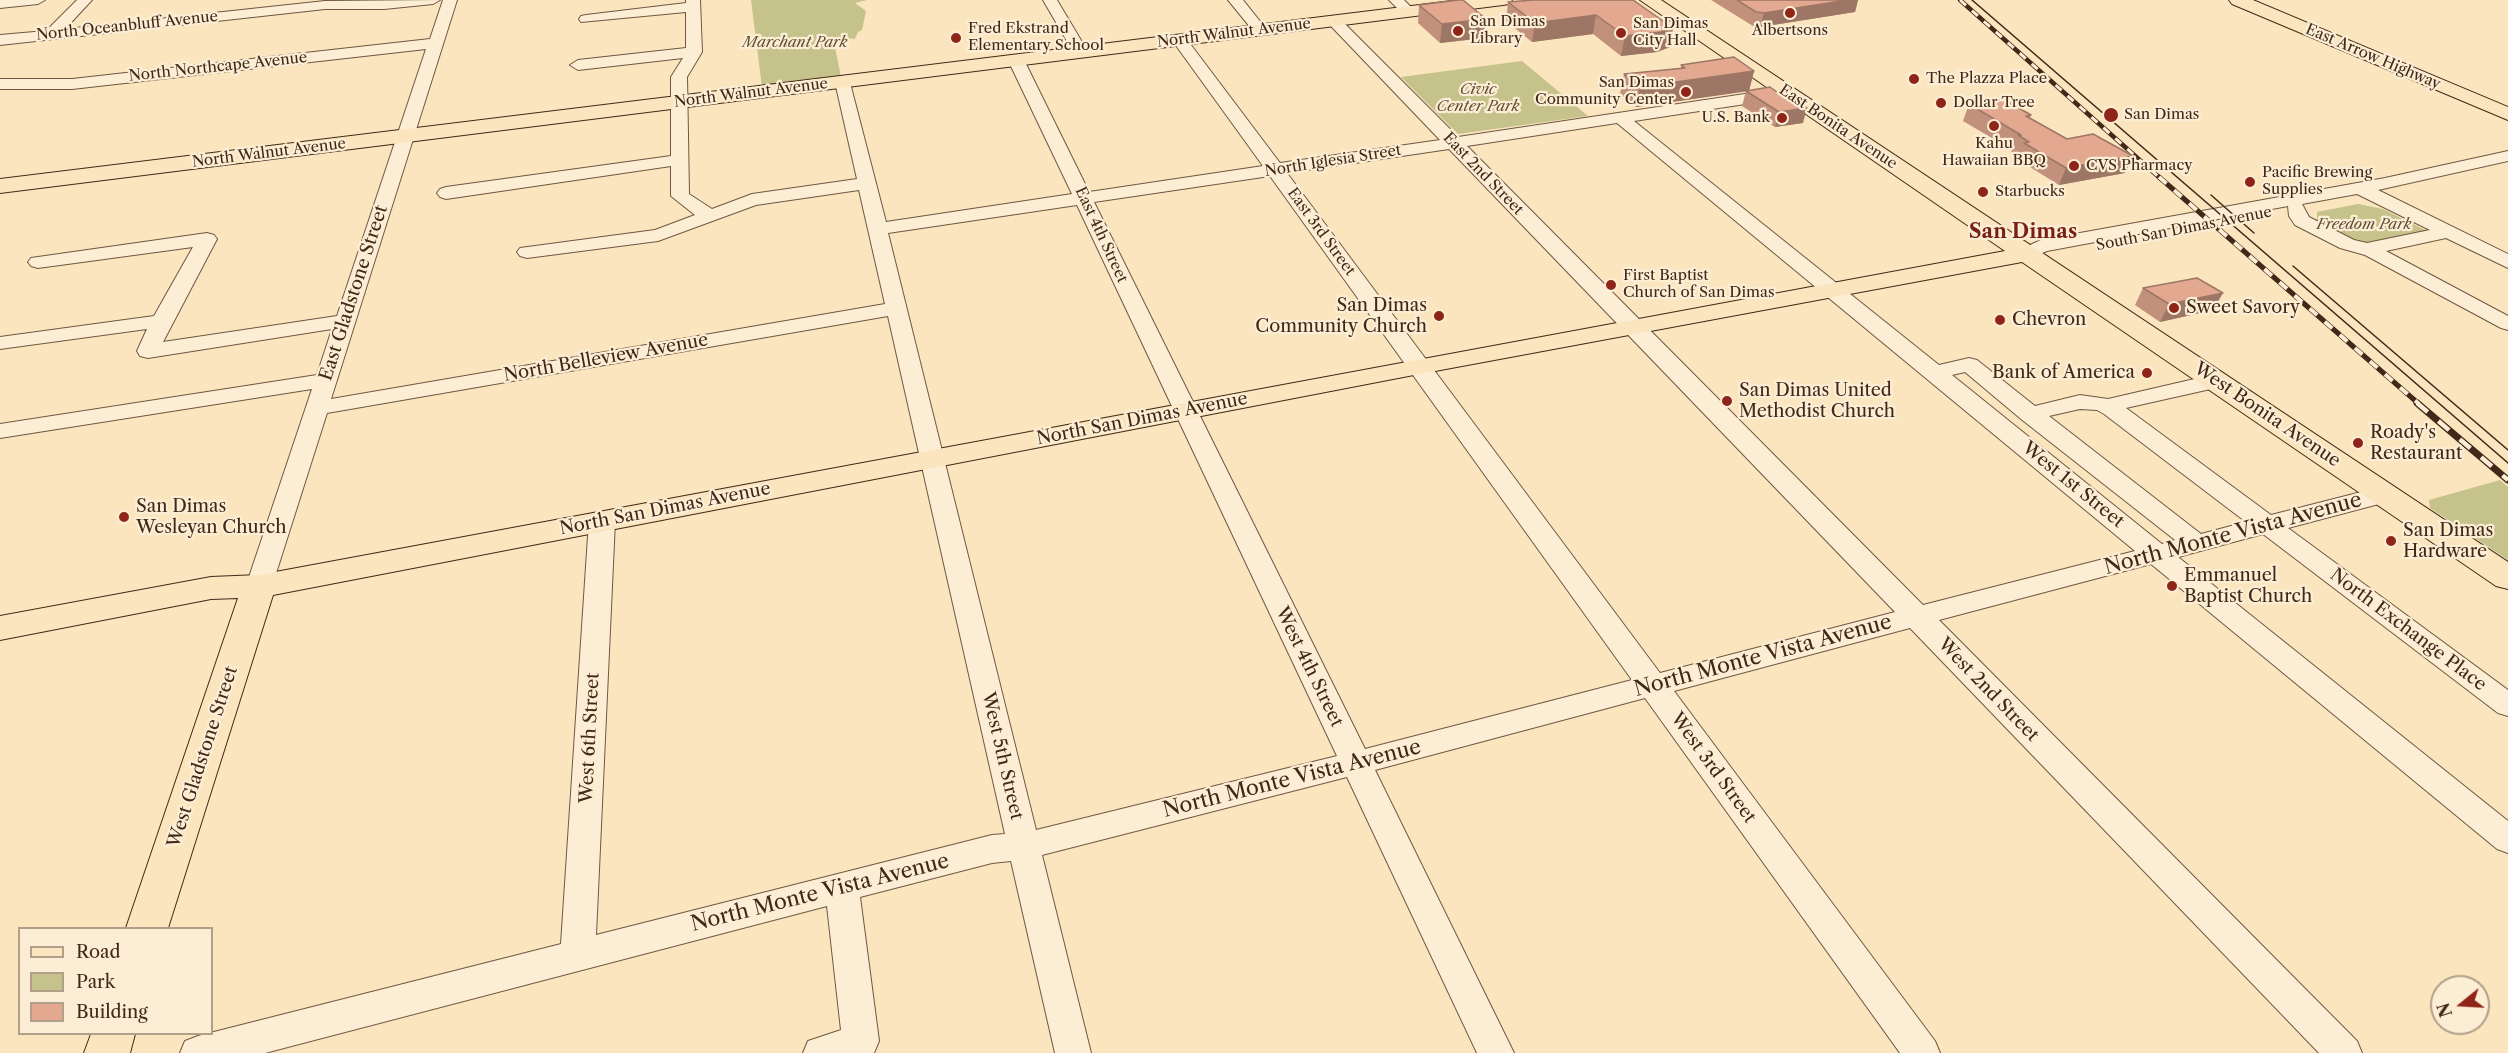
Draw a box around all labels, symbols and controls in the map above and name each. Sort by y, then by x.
marker: Albertsons [1783,6,1797,20]
street label: North Oceanbluff Avenue [35,8,219,44]
place label: San Dimas Library [1470,13,1545,48]
street label: North Walnut Avenue [1156,15,1312,51]
place label: San Dimas City Hall [1633,15,1708,50]
place label: Fred Ekstrand Elementary School [968,20,1104,55]
street label: East Arrow Highway [2303,20,2443,94]
place label: Albertsons [1752,22,1828,40]
marker: San Dimas Library [1451,24,1465,38]
marker: San Dimas City Hall [1614,26,1628,40]
marker: Fred Ekstrand Elementary School [949,31,963,45]
park label: Marchant Park [743,34,847,52]
street label: North Northcape Avenue [128,49,308,85]
place label: The Plazza Place [1926,70,2047,88]
marker: The Plazza Place [1907,72,1921,86]
place label: San Dimas Community Center [1535,74,1674,109]
street label: North Walnut Avenue [673,75,829,111]
park label: Civic Center Park [1437,81,1519,116]
street label: East Bonita Avenue [1776,81,1900,173]
marker: San Dimas Community Center [1679,85,1693,99]
place label: Dollar Tree [1953,94,2035,112]
marker: Dollar Tree [1934,96,1948,110]
marker: San Dimas [2102,106,2120,124]
place label: San Dimas [2124,106,2199,124]
place label: U.S. Bank [1702,109,1770,127]
marker: U.S. Bank [1775,111,1789,125]
marker: Kahu Hawaiian BBQ [1987,119,2001,133]
street label: East 2nd Street [1439,129,1527,219]
street label: North Walnut Avenue [191,135,347,171]
place label: Kahu Hawaiian BBQ [1942,135,2046,170]
street label: North Iglesia Street [1263,141,1403,181]
place label: CVS Pharmacy [2086,157,2193,175]
marker: CVS Pharmacy [2067,159,2081,173]
place label: Pacific Brewing Supplies [2262,164,2372,199]
marker: Pacific Brewing Supplies [2243,175,2257,189]
place label: Starbucks [1995,183,2065,201]
street label: East 4th Street [1071,184,1131,286]
street label: East 3rd Street [1283,185,1359,279]
marker: Starbucks [1976,185,1990,199]
street label: East Gladstone Street [315,202,393,384]
street label: South San Dimas Avenue [2095,203,2273,255]
park label: Freedom Park [2316,216,2412,234]
district label: San Dimas [1969,220,2077,244]
place label: First Baptist Church of San Dimas [1623,267,1774,302]
marker: First Baptist Church of San Dimas [1604,278,1618,292]
place label: San Dimas Community Church [1255,295,1427,338]
place label: Sweet Savory [2186,297,2300,319]
marker: Sweet Savory [2167,301,2181,315]
marker: San Dimas Community Church [1432,309,1446,323]
place label: Chevron [2012,309,2086,331]
marker: Chevron [1993,313,2007,327]
street label: North Belleview Avenue [502,329,710,387]
street label: West Bonita Avenue [2190,358,2344,472]
place label: Bank of America [1992,362,2135,384]
marker: Bank of America [2140,366,2154,380]
place label: San Dimas United Methodist Church [1739,380,1895,422]
street label: North San Dimas Avenue [1035,388,1249,450]
marker: San Dimas United Methodist Church [1720,394,1734,408]
place label: Roady's Restaurant [2370,422,2462,464]
marker: Roady's Restaurant [2351,436,2365,450]
street label: West 1st Street [2018,437,2128,533]
street label: North San Dimas Avenue [558,478,772,540]
street label: North Monte Vista Avenue [2102,487,2364,581]
place label: San Dimas Wesleyan Church [136,496,287,538]
marker: San Dimas Wesleyan Church [117,510,131,524]
place label: San Dimas Hardware [2403,520,2493,562]
marker: San Dimas Hardware [2384,534,2398,548]
street label: North Exchange Place [2326,564,2490,696]
place label: Emmanuel Baptist Church [2184,565,2312,608]
marker: Emmanuel Baptist Church [2165,579,2179,593]
street label: West 4th Street [1271,603,1347,731]
street label: North Monte Vista Avenue [1632,609,1894,703]
street label: West 2nd Street [1933,634,2043,746]
street label: West Gladstone Street [163,663,243,851]
street label: West 6th Street [576,672,604,804]
street label: West 5th Street [977,690,1027,822]
street label: West 3rd Street [1666,709,1760,827]
street label: North Monte Vista Avenue [1160,735,1424,823]
street label: North Monte Vista Avenue [688,849,952,937]
legend [18,927,213,1035]
text: Road [76,941,121,963]
text: Park [76,971,115,993]
north arrow [2430,975,2490,1035]
text: N [2433,1000,2456,1020]
text: Building [76,1001,148,1023]

